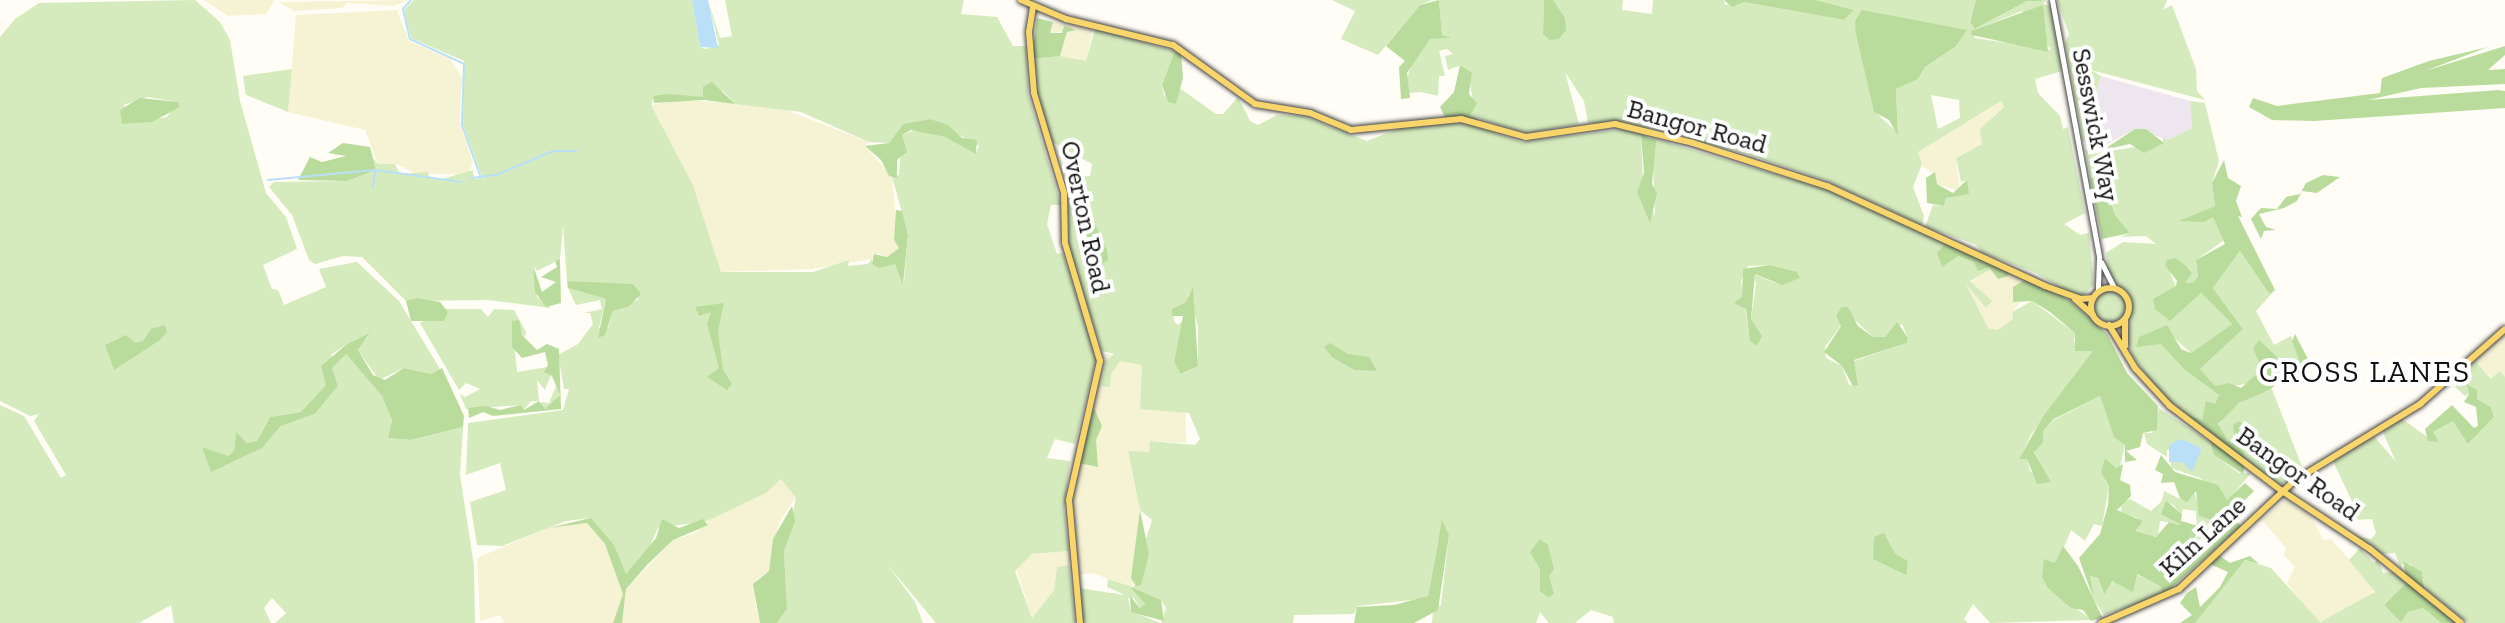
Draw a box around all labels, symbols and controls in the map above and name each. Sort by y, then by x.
street label: Sesswick Way [2065,45,2125,205]
street label: Bangor Road [1624,93,1770,161]
street label: Overton Road [1054,138,1116,296]
district label: CROSS LANES [2259,354,2471,390]
street label: Bangor Road [2230,420,2366,528]
street label: Kiln Lane [2153,490,2253,584]

